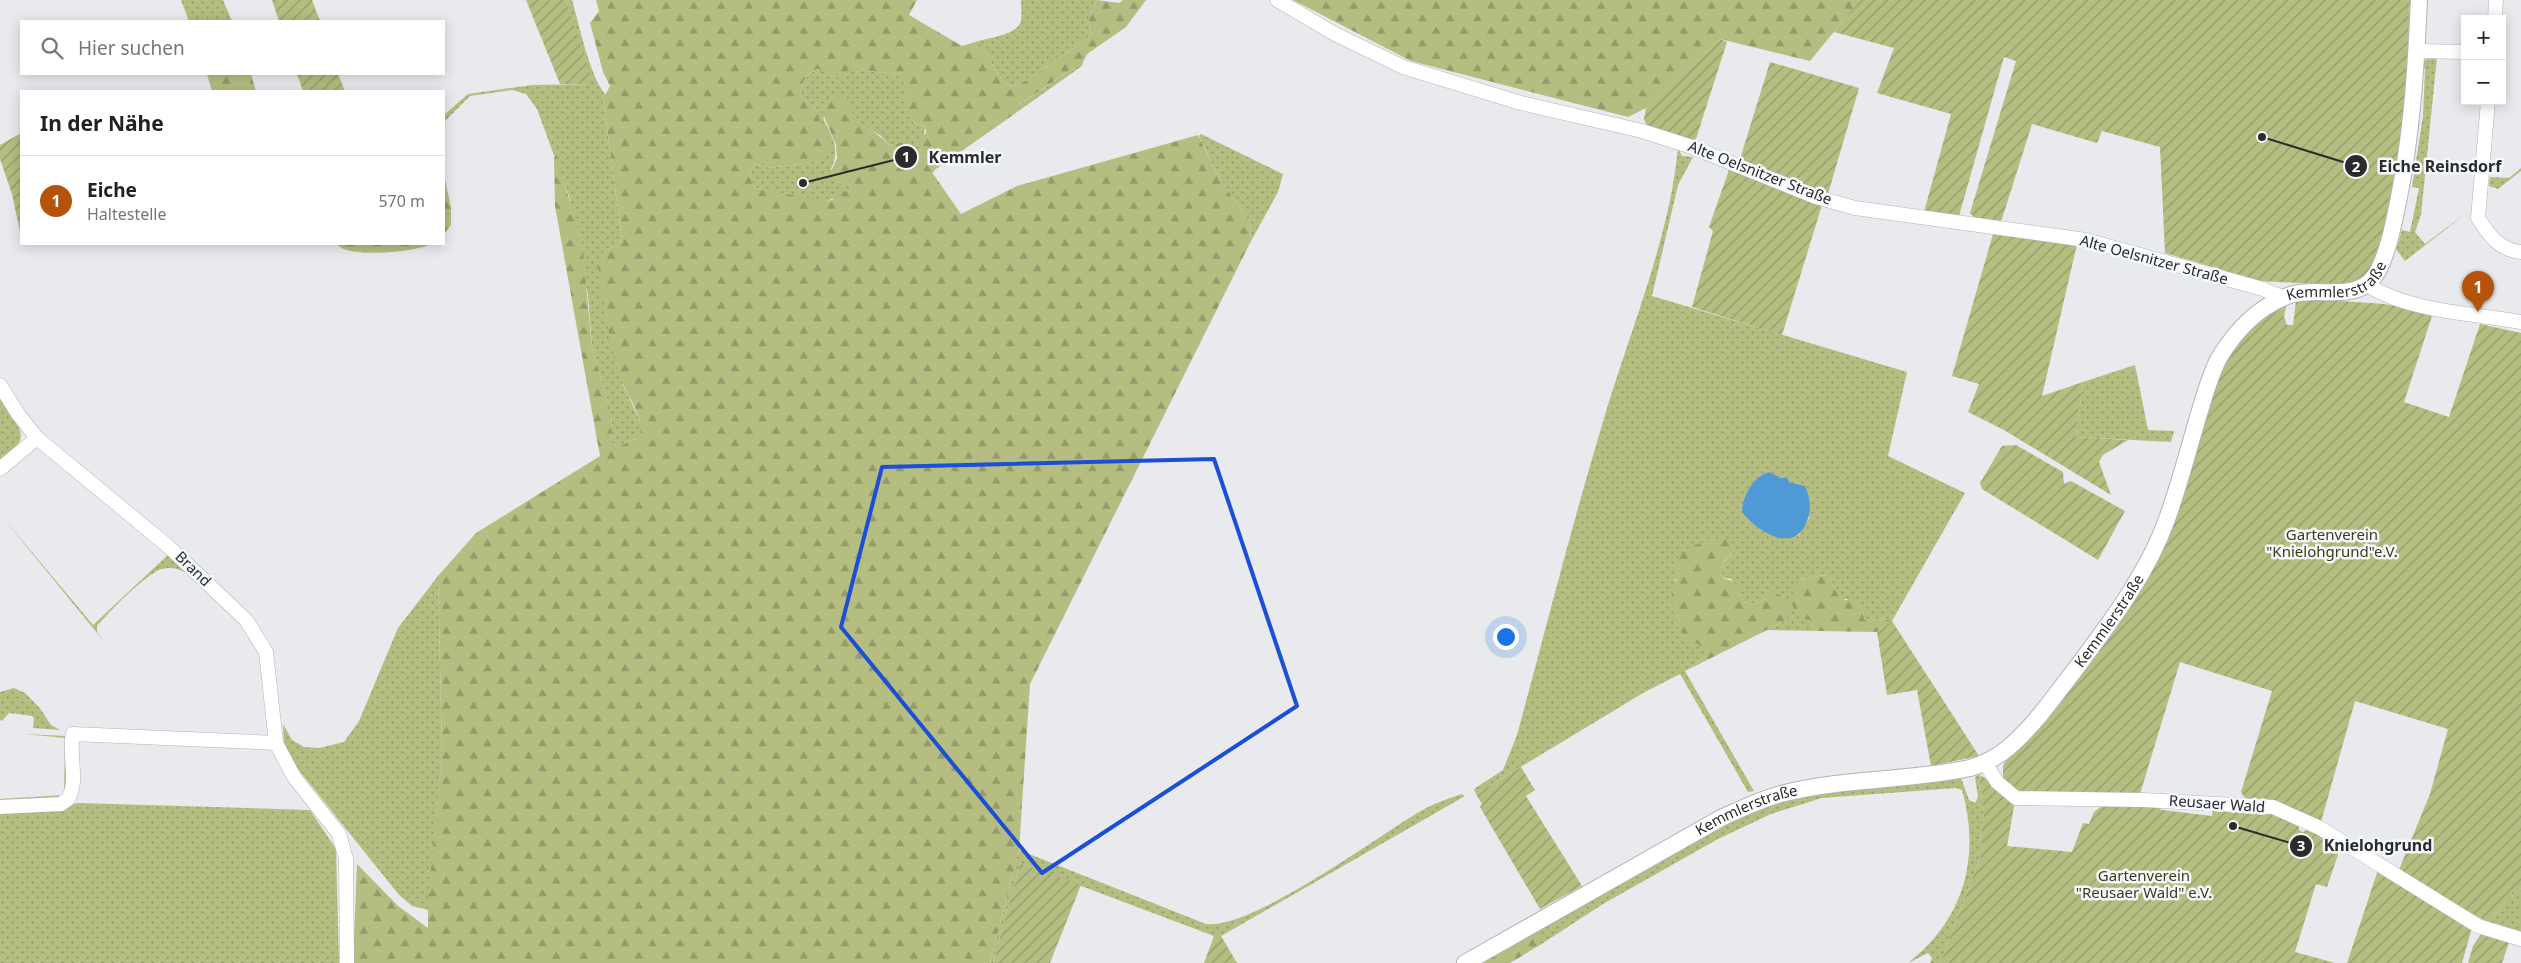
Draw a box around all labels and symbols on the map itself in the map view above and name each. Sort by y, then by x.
street label: Alte Oelsnitzer Straße [1686,135,1835,209]
callout: Kemmler [894,142,1011,173]
text: 1 [902,146,910,166]
text: Kemmler [929,146,1001,168]
callout: Eiche Reinsdorf [2344,151,2512,182]
text: Eiche Reinsdorf [2379,155,2502,177]
text: 2 [2352,156,2361,176]
street label: Alte Oelsnitzer Straße [2078,230,2231,288]
street label: Kemmlerstraße [2284,258,2390,305]
pin: 1 [2462,271,2494,312]
park label: Gartenverein "Knielohgrund"e.V. [2266,524,2398,561]
street label: Brand [171,546,216,590]
street label: Kemmlerstraße [2069,570,2148,671]
your location [1493,624,1519,650]
street label: Kemmlerstraße [1691,779,1799,840]
street label: Reusaer Wald [2168,790,2266,816]
callout: Knielohgrund [2288,830,2442,861]
text: Knielohgrund [2324,834,2432,856]
text: 3 [2297,835,2305,855]
park label: Gartenverein "Reusaer Wald" e.V. [2076,865,2212,902]

